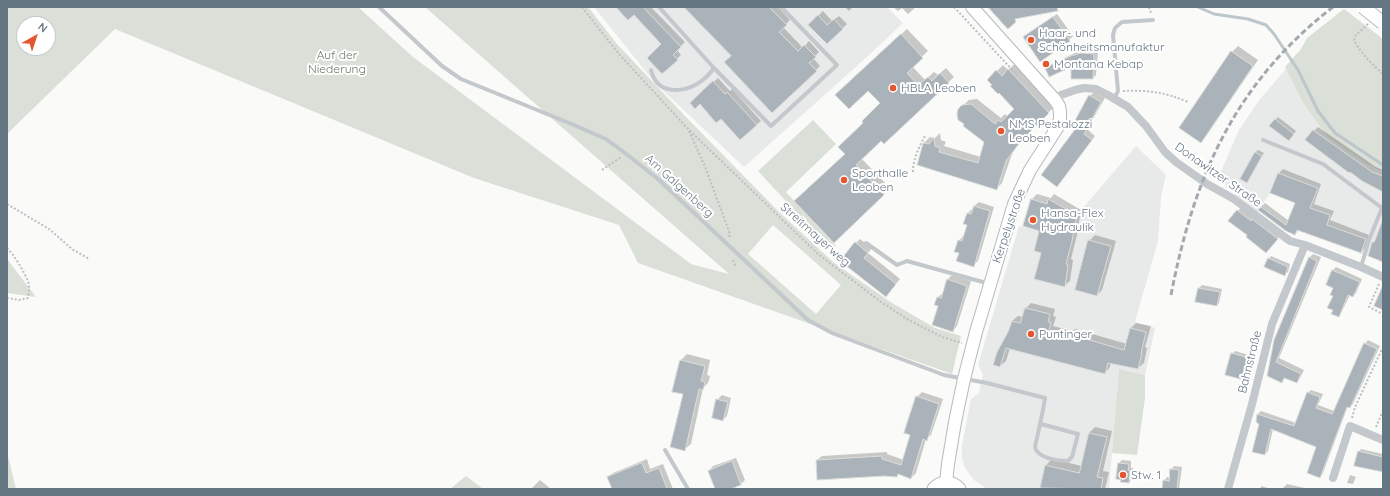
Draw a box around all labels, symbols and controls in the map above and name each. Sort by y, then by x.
north arrow [16,16,56,56]
text: N [35,19,50,35]
place label: Haar- und Schönheitsmanufaktur [1039,26,1165,54]
marker: Haar- und Schönheitsmanufaktur [1026,35,1036,45]
park label: Auf der Niederung [308,48,366,76]
place label: Montana Kebap [1054,57,1143,71]
marker: Montana Kebap [1041,59,1051,69]
place label: HBLA Leoben [901,81,976,95]
marker: HBLA Leoben [888,83,898,93]
place label: NMS Pestalozzi Leoben [1009,117,1092,145]
marker: NMS Pestalozzi Leoben [996,126,1006,136]
street label: Donawitzer Straße [1172,140,1264,210]
street label: Am Galgenberg [642,151,716,221]
place label: Sporthalle Leoben [852,166,908,194]
marker: Sporthalle Leoben [839,175,849,185]
street label: Kerpelystraße [989,187,1029,265]
street label: Streitmayerweg [777,200,853,270]
place label: Hansa-Flex Hydraulik [1041,206,1103,234]
marker: Hansa-Flex Hydraulik [1028,215,1038,225]
place label: Puntinger [1039,327,1092,341]
marker: Puntinger [1026,329,1036,339]
street label: Bahnstraße [1235,329,1265,395]
place label: Stw. 1 [1131,468,1161,482]
marker: Stw. 1 [1118,470,1128,480]

